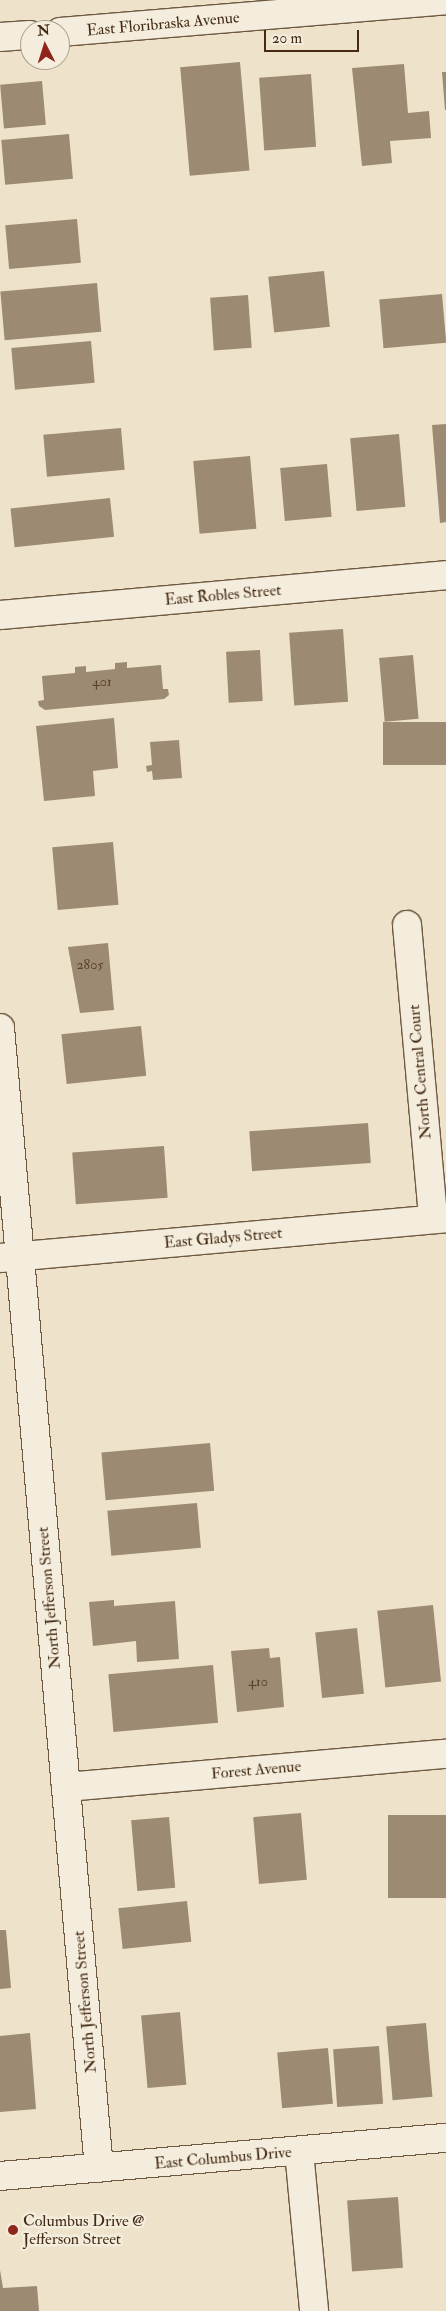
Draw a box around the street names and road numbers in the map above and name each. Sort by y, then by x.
street label: East Floribraska Avenue [86,8,240,40]
street label: East Robles Street [164,580,282,610]
street label: North Central Court [405,1004,435,1140]
street label: East Gladys Street [163,1223,283,1253]
street label: North Jefferson Street [33,1526,65,1670]
street label: Forest Avenue [210,1757,302,1783]
street label: North Jefferson Street [69,1930,101,2074]
street label: East Columbus Drive [154,2142,292,2174]

